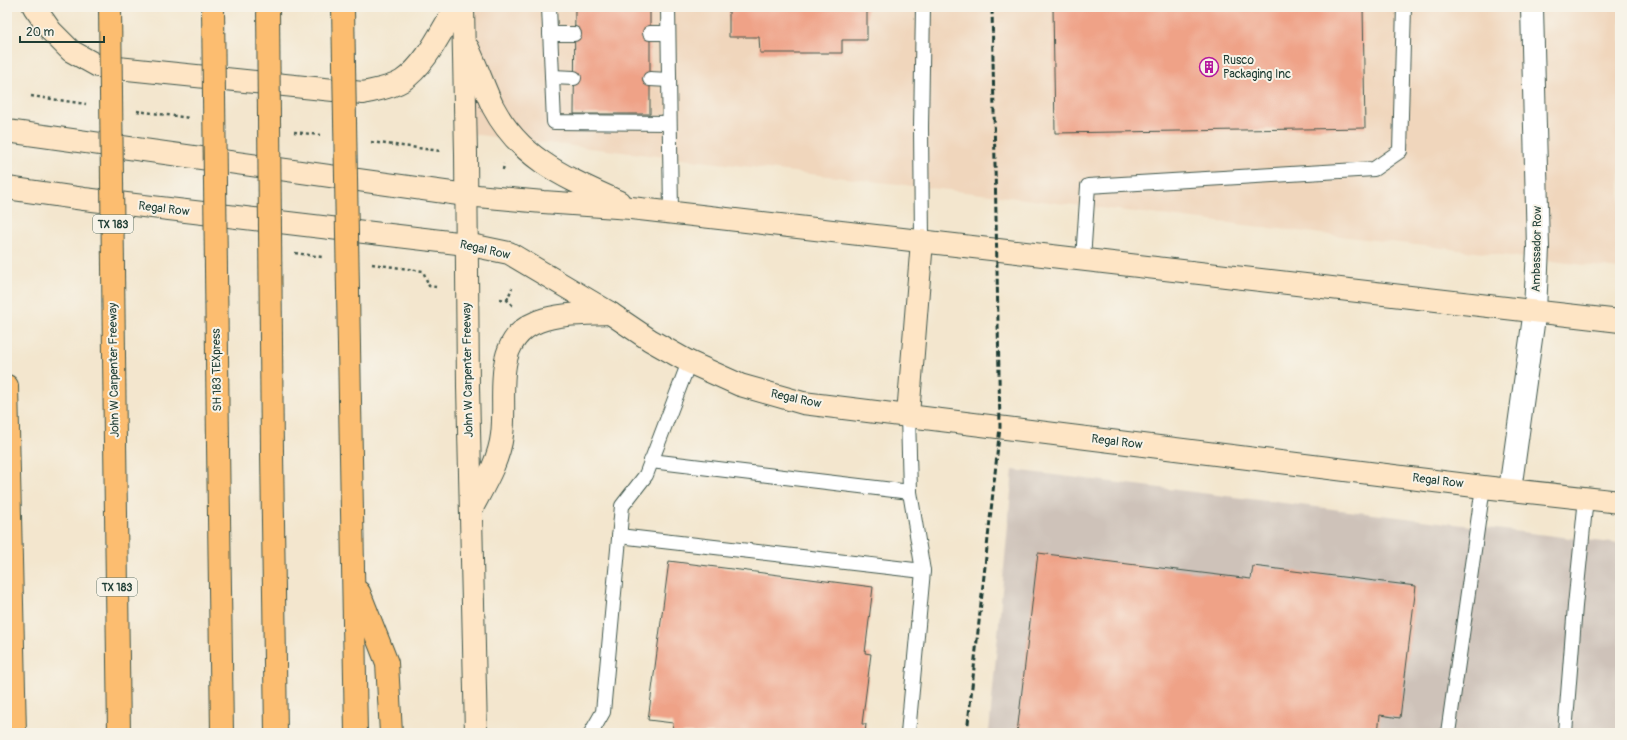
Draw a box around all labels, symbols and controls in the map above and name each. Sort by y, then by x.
scale bar [20,18,104,44]
text: 20 m [26,25,55,40]
place label: Rusco Packaging Inc [1223,53,1291,82]
building icon: Rusco Packaging Inc [1198,56,1220,78]
street label: Regal Row [138,198,190,220]
street label: Ambassador Row [1529,206,1545,292]
road number: TX 183 [93,215,133,233]
street label: Regal Row [458,237,512,263]
street label: John W Carpenter Freeway [105,302,123,438]
street label: John W Carpenter Freeway [459,302,477,438]
street label: SH 183 TEXpress [209,328,225,412]
street label: Regal Row [769,386,823,412]
street label: Regal Row [1091,431,1143,453]
street label: Regal Row [1412,470,1464,492]
road number: TX 183 [97,578,137,596]

